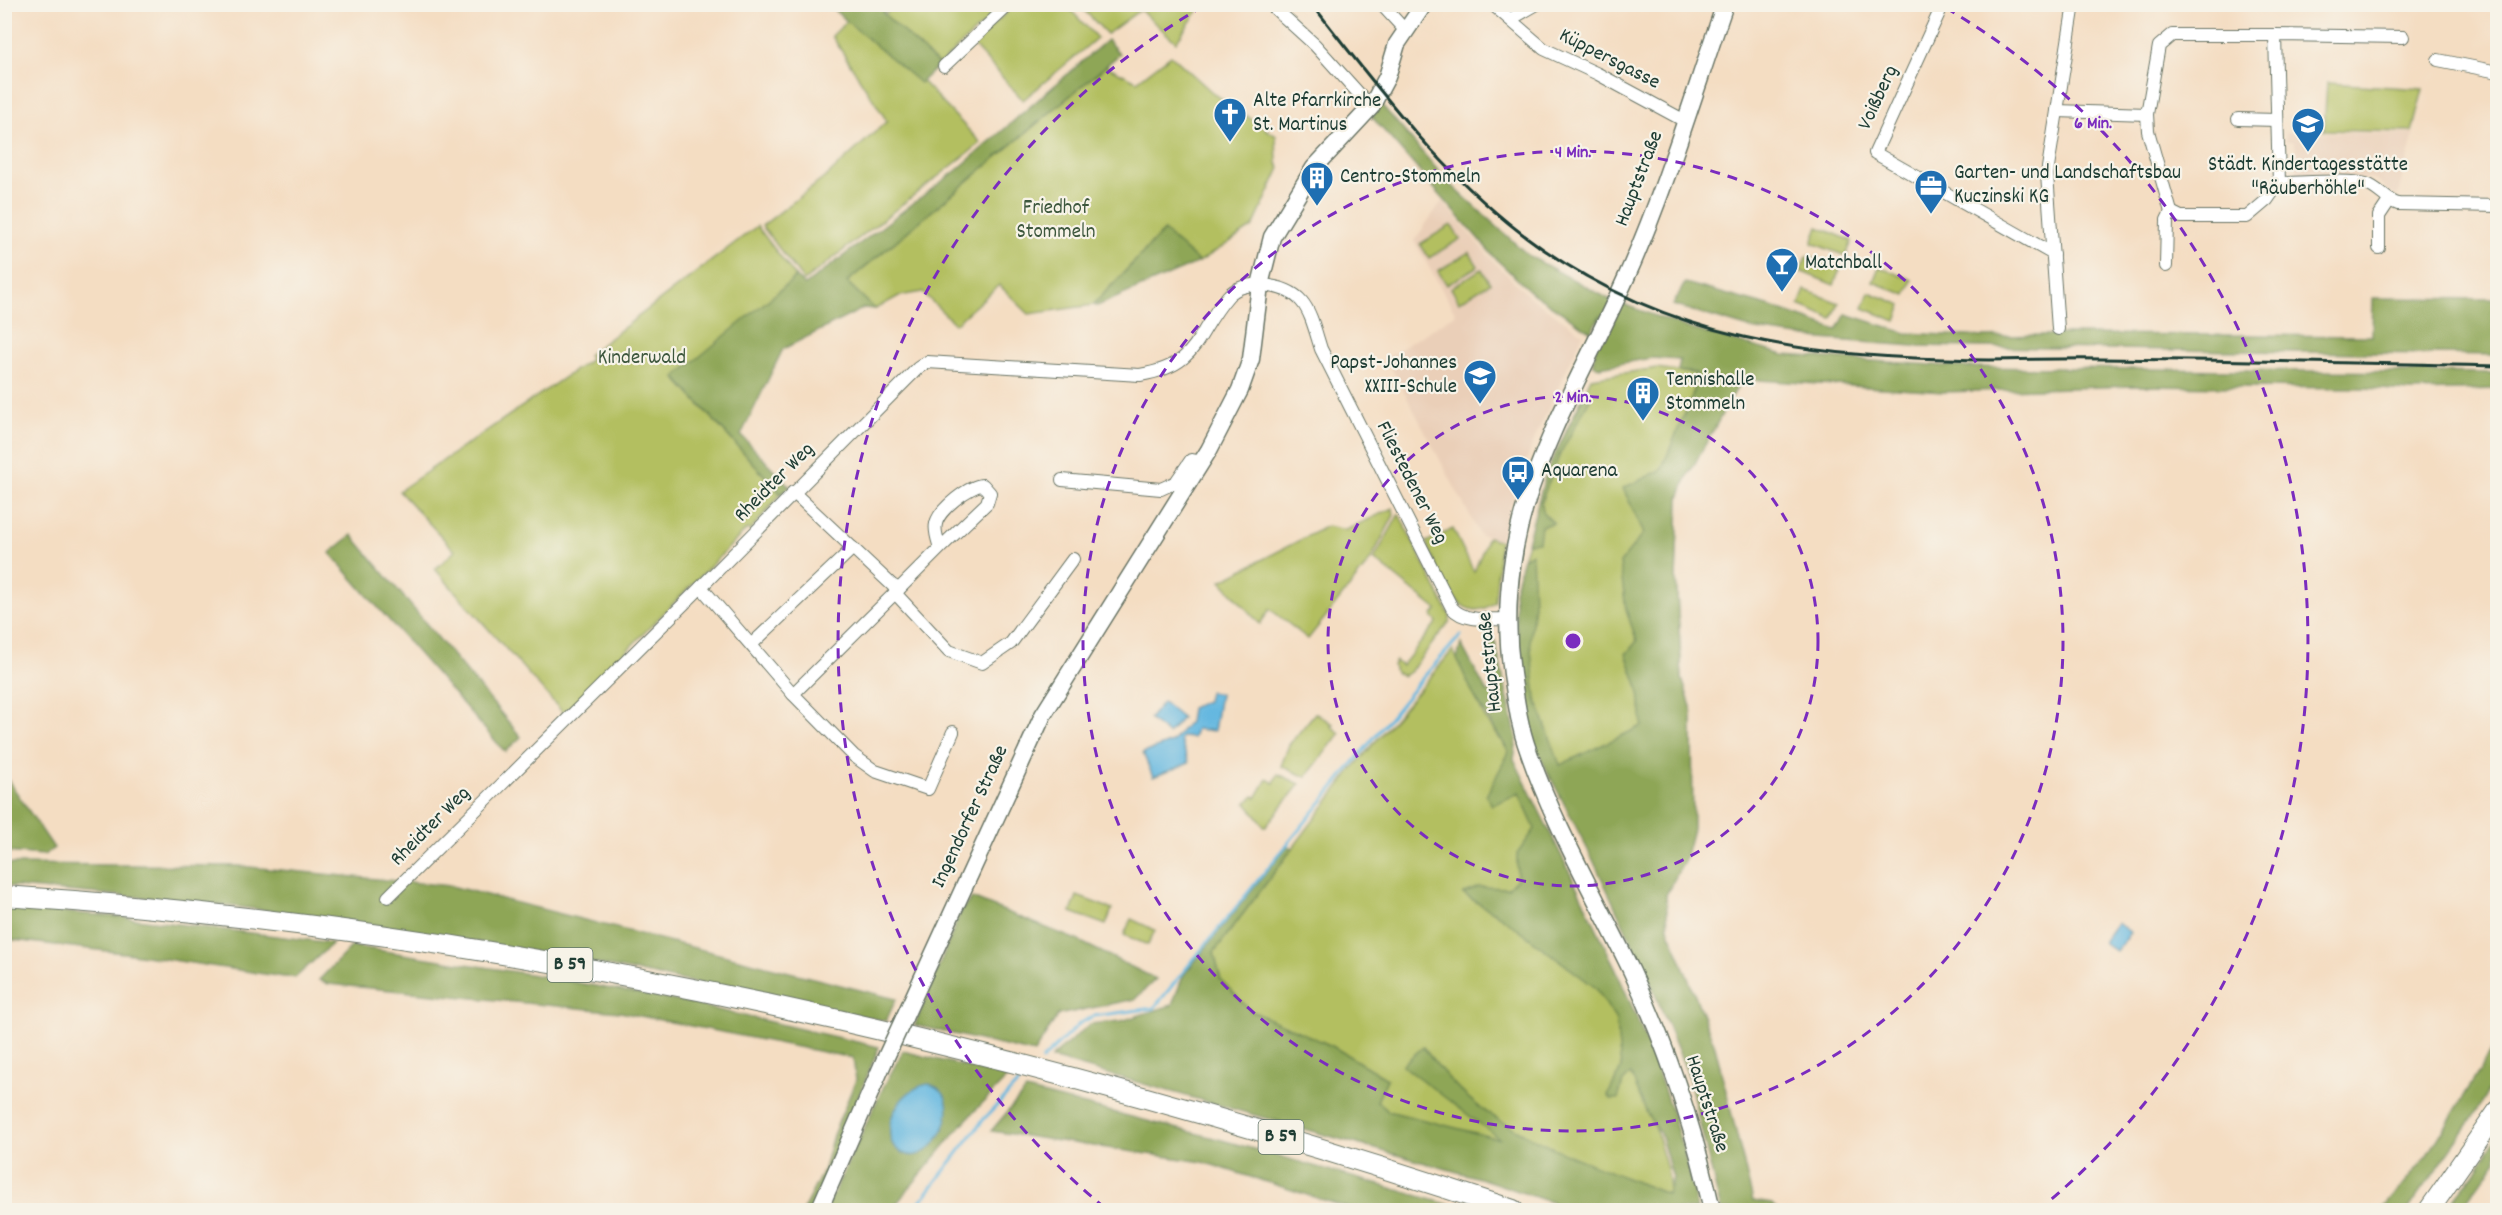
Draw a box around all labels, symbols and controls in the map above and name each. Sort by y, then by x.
street label: Küppersgasse [1553,22,1665,98]
street label: Voißberg [1851,61,1907,135]
place label: Alte Pfarrkirche St. Martinus [1253,87,1381,141]
church icon: Alte Pfarrkirche St. Martinus [1212,96,1248,143]
school or university icon: Städt. Kindertagesstätte "Räuberhöhle" [2290,106,2326,153]
text: 6 Min. [2074,112,2112,137]
street label: Hauptstraße [1608,127,1672,231]
text: 4 Min. [1555,141,1591,166]
place label: Städt. Kindertagesstätte "Räuberhöhle" [2208,151,2408,205]
place label: Garten- und Landschaftsbau Kuczinski KG [1954,159,2181,213]
building icon: Centro-Stommeln [1299,160,1335,207]
place label: Centro-Stommeln [1340,163,1481,193]
office icon: Garten- und Landschaftsbau Kuczinski KG [1913,168,1949,215]
park label: Friedhof Stommeln [1016,194,1096,248]
bar icon: Matchball [1764,246,1800,293]
place label: Matchball [1805,249,1882,279]
park label: Kinderwald [598,344,686,374]
place label: Papst-Johannes XXIII-Schule [1330,349,1457,403]
school or university icon: Papst-Johannes XXIII-Schule [1462,358,1498,405]
place label: Tennishalle Stommeln [1666,366,1754,420]
building icon: Tennishalle Stommeln [1625,375,1661,422]
text: 2 Min. [1554,386,1592,411]
street label: Fliestedener Weg [1367,416,1455,550]
street label: Rheidter Weg [728,436,822,530]
bus stop icon: Aquarena [1500,454,1536,501]
place label: Aquarena [1541,457,1618,487]
street label: Hauptstraße [1471,610,1511,714]
centre of rings [1563,631,1583,651]
street label: Ingendorfer Straße [925,741,1017,893]
street label: Rheidter Weg [384,780,478,874]
road number: B 59 [548,948,592,982]
street label: Hauptstraße [1676,1052,1736,1156]
road number: B 59 [1258,1120,1304,1154]

